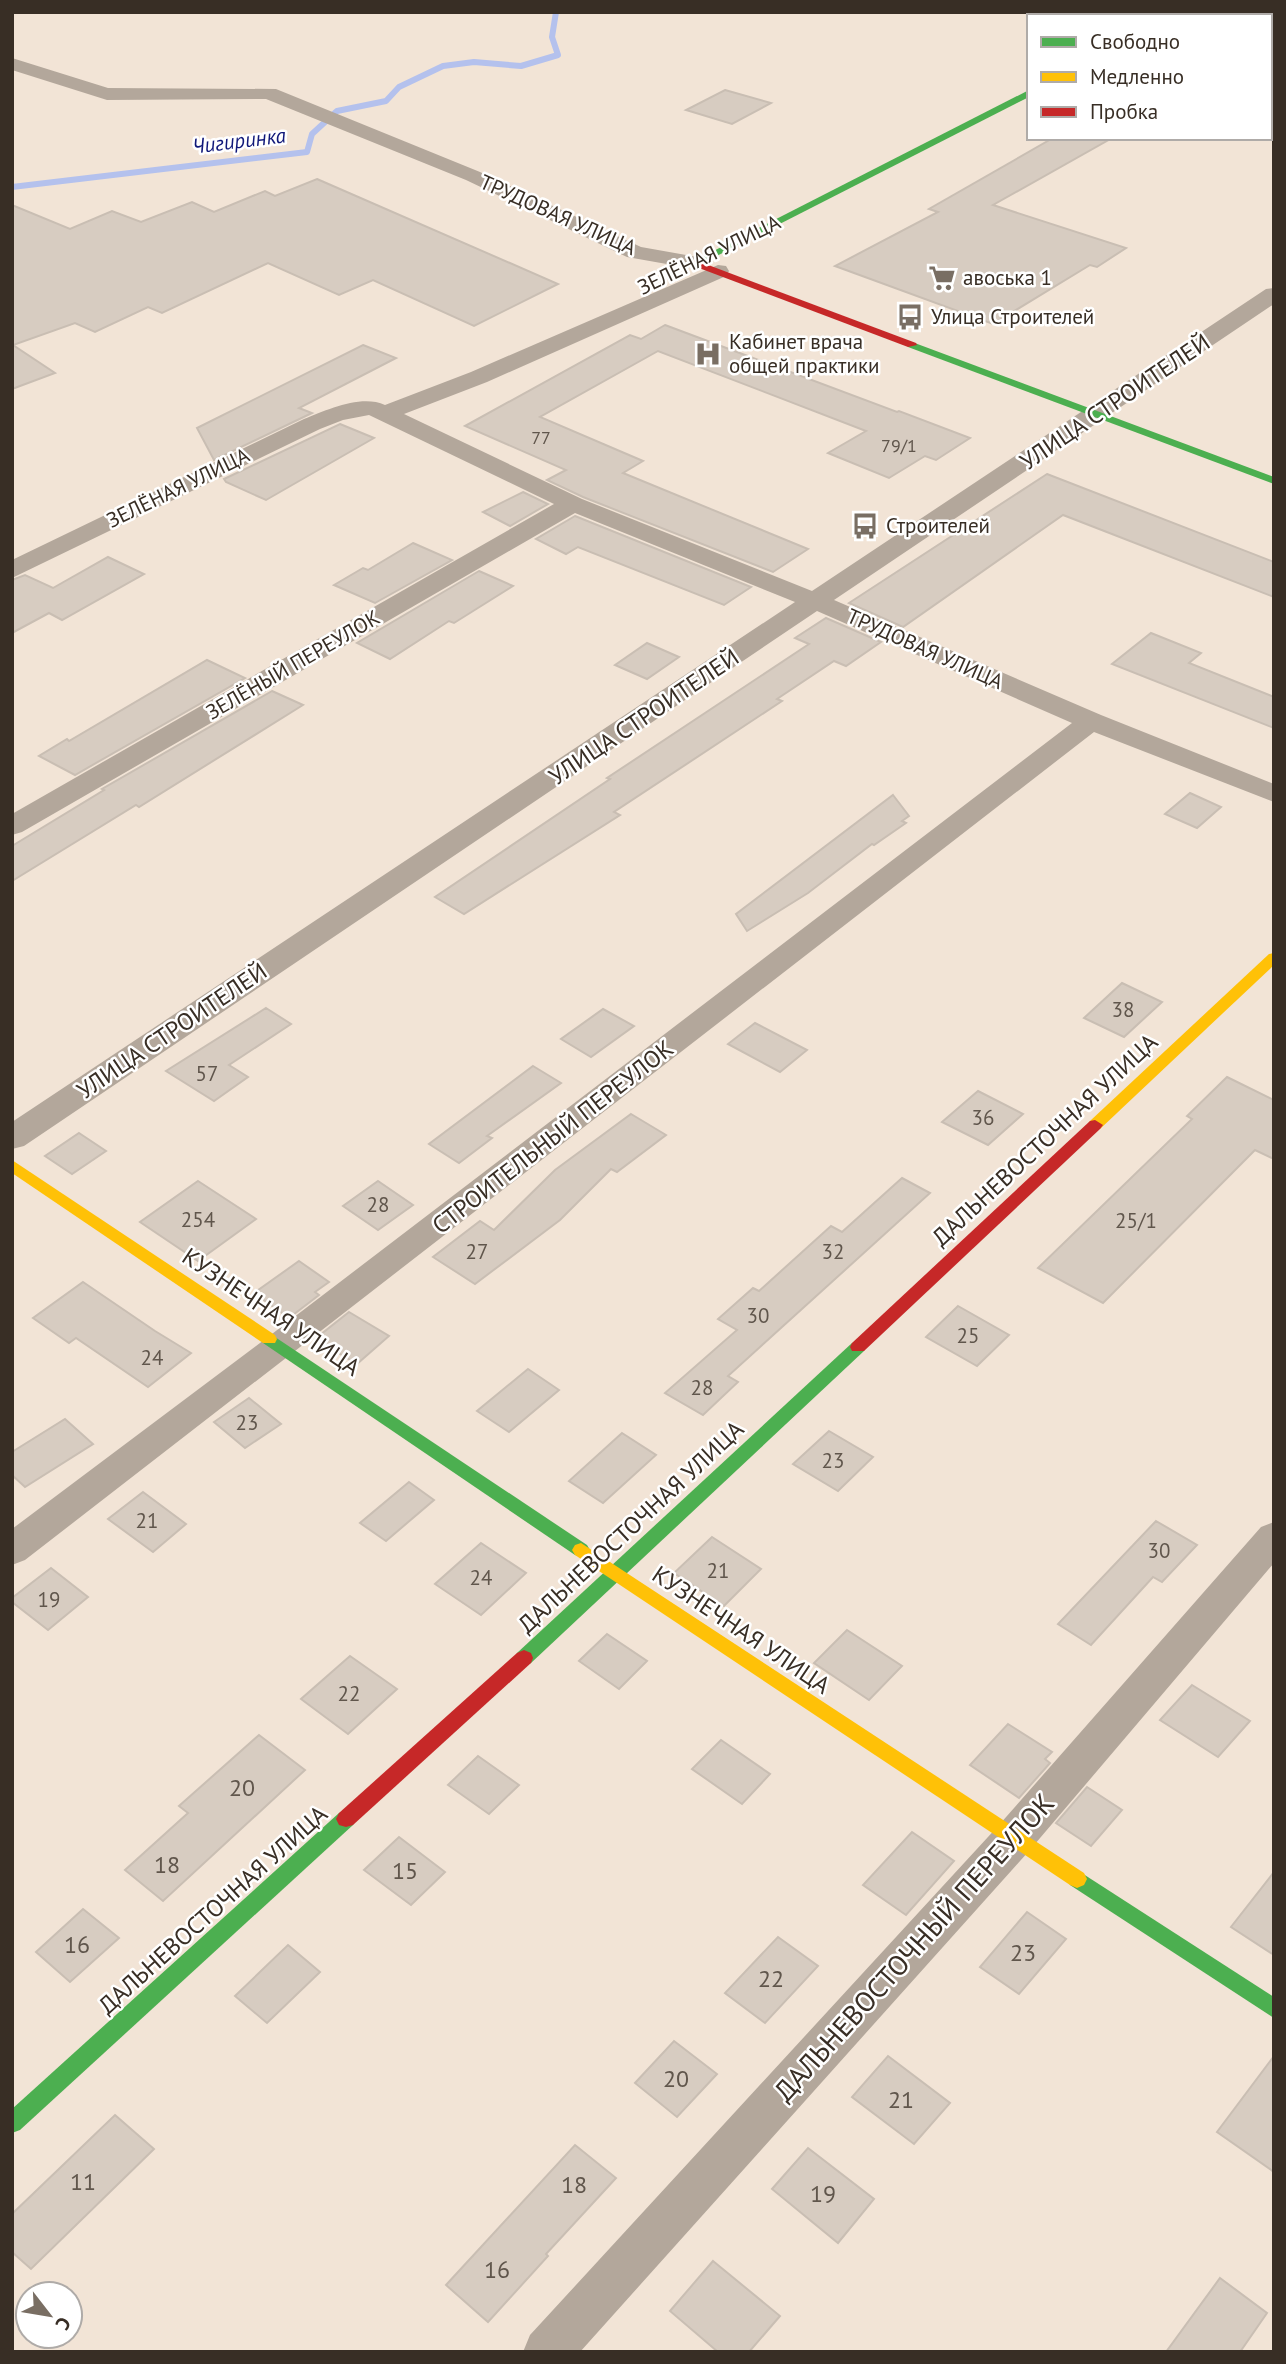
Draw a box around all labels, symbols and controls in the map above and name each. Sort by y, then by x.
legend [1027,14,1272,140]
text: Свободно [1090,28,1180,55]
text: Медленно [1090,63,1184,90]
text: Пробка [1090,98,1158,125]
water label: Чигиринка [191,121,288,160]
street label: ТРУДОВАЯ УЛИЦА [476,168,641,261]
street label: ЗЕЛЁНАЯ УЛИЦА [633,208,785,301]
supermarket icon: авоська 1 [927,263,957,293]
place label: авоська 1 [963,264,1052,291]
bus stop icon: Улица Строителей [895,302,925,332]
place label: Улица Строителей [931,303,1094,330]
street label: УЛИЦА СТРОИТЕЛЕЙ [1014,326,1216,477]
place label: Кабинет врача общей практики [729,328,879,379]
hospital icon: Кабинет врача общей практики [693,339,723,369]
house number: 77 [531,426,551,449]
house number: 79/1 [881,434,917,457]
street label: ЗЕЛЁНАЯ УЛИЦА [102,441,254,534]
bus stop icon: Строителей [850,511,880,541]
place label: Строителей [886,512,990,539]
street label: ТРУДОВАЯ УЛИЦА [843,602,1008,695]
street label: ЗЕЛЁНЫЙ ПЕРЕУЛОК [201,604,385,725]
street label: УЛИЦА СТРОИТЕЛЕЙ [543,641,745,792]
street label: УЛИЦА СТРОИТЕЛЕЙ [71,955,273,1106]
house number: 38 [1112,996,1134,1023]
street label: ДАЛЬНЕВОСТОЧНАЯ УЛИЦА [925,1027,1164,1253]
street label: СТРОИТЕЛЬНЫЙ ПЕРЕУЛОК [426,1033,680,1241]
house number: 57 [196,1060,218,1087]
house number: 36 [972,1104,994,1131]
house number: 28 [367,1191,389,1218]
house number: 254 [181,1206,215,1233]
house number: 25/1 [1115,1207,1157,1234]
house number: 27 [466,1238,488,1265]
house number: 32 [822,1238,844,1265]
street label: КУЗНЕЧНАЯ УЛИЦА [176,1240,366,1383]
house number: 30 [747,1302,769,1329]
house number: 25 [957,1322,979,1349]
house number: 24 [141,1344,163,1371]
house number: 28 [691,1374,713,1401]
house number: 23 [236,1409,258,1436]
street label: ДАЛЬНЕВОСТОЧНАЯ УЛИЦА [511,1414,750,1640]
house number: 23 [822,1447,844,1474]
house number: 21 [136,1507,158,1534]
house number: 30 [1148,1537,1170,1564]
house number: 21 [707,1557,729,1584]
street label: КУЗНЕЧНАЯ УЛИЦА [646,1558,836,1701]
house number: 24 [470,1564,492,1591]
house number: 19 [38,1586,60,1613]
house number: 22 [338,1680,360,1707]
house number: 20 [229,1772,255,1803]
street label: ДАЛЬНЕВОСТОЧНЫЙ ПЕРЕУЛОК [765,1785,1062,2109]
street label: ДАЛЬНЕВОСТОЧНАЯ УЛИЦА [92,1798,334,2021]
house number: 18 [154,1849,180,1880]
house number: 15 [392,1855,418,1886]
house number: 16 [64,1929,90,1960]
house number: 23 [1010,1937,1036,1968]
house number: 22 [758,1963,784,1994]
house number: 20 [663,2063,689,2094]
house number: 21 [888,2084,914,2115]
house number: 11 [70,2166,96,2197]
house number: 18 [561,2169,587,2200]
house number: 19 [810,2178,836,2209]
house number: 16 [484,2254,510,2285]
north arrow [14,2280,84,2350]
text: С [50,2313,77,2335]

